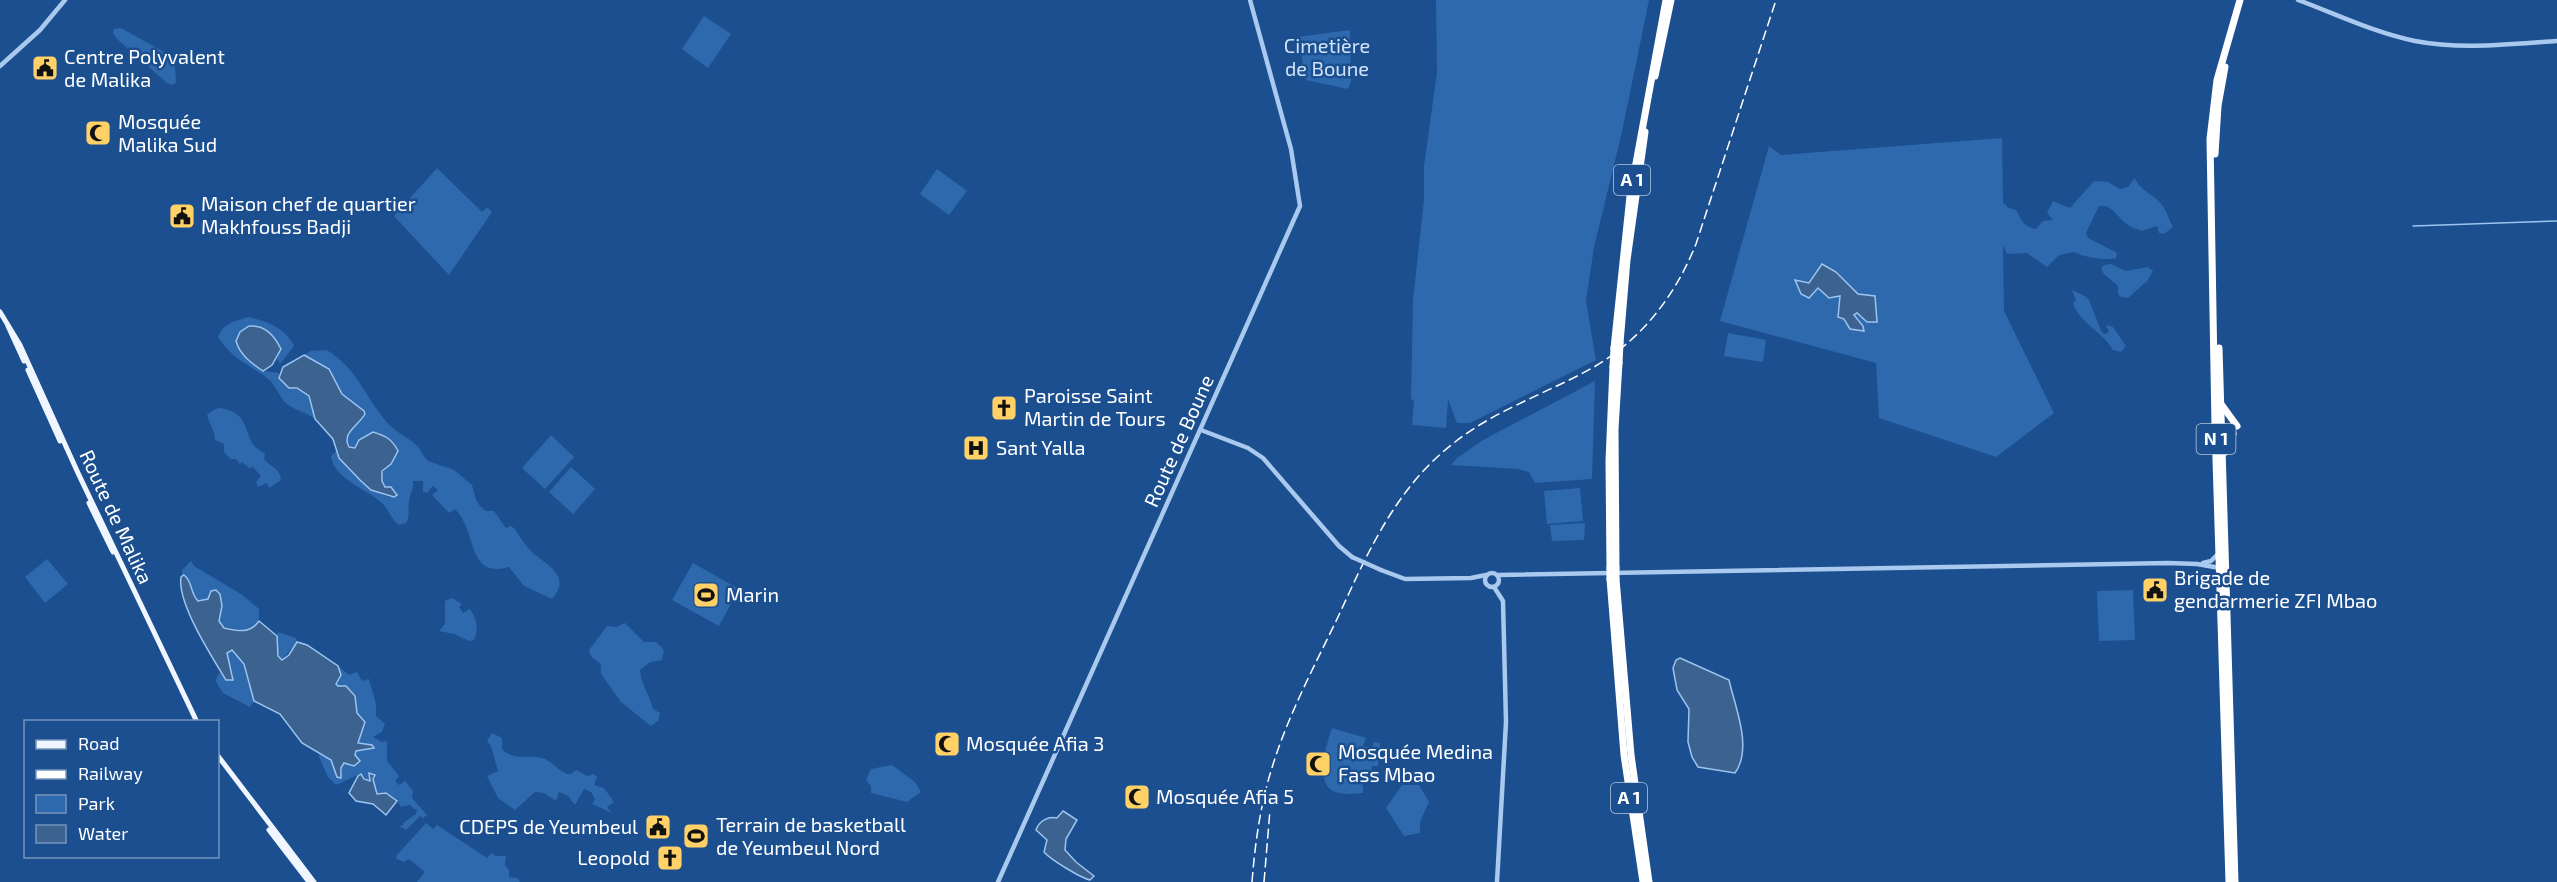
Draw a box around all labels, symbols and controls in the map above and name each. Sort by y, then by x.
park label: Cimetière de Boune [1284,33,1370,80]
place label: Centre Polyvalent de Malika [64,44,225,91]
public building icon: Centre Polyvalent de Malika [30,53,60,83]
place label: Mosquée Malika Sud [118,109,217,156]
mosque icon: Mosquée Malika Sud [83,118,113,148]
road number: A 1 [1614,165,1650,195]
place label: Maison chef de quartier Makhfouss Badji [201,191,416,238]
public building icon: Maison chef de quartier Makhfouss Badji [167,201,197,231]
street label: Route de Boune [1138,371,1218,510]
place label: Paroisse Saint Martin de Tours [1024,383,1166,430]
church icon: Paroisse Saint Martin de Tours [989,393,1019,423]
road number: N 1 [2196,424,2236,454]
hospital icon: Sant Yalla [961,433,991,463]
place label: Sant Yalla [996,435,1085,459]
street label: Route de Malika [75,446,158,587]
place label: Brigade de gendarmerie ZFI Mbao [2174,565,2377,612]
public building icon: Brigade de gendarmerie ZFI Mbao [2140,575,2170,605]
sports icon: Marin [691,580,721,610]
place label: Marin [726,582,779,606]
legend [24,720,219,858]
mosque icon: Mosquée Afia 3 [932,729,962,759]
place label: Mosquée Afia 3 [966,731,1104,755]
text: Road [78,732,119,754]
place label: Mosquée Medina Fass Mbao [1338,739,1493,786]
mosque icon: Mosquée Medina Fass Mbao [1303,749,1333,779]
text: Railway [78,762,143,784]
mosque icon: Mosquée Afia 5 [1122,782,1152,812]
road number: A 1 [1611,783,1647,813]
place label: Mosquée Afia 5 [1156,784,1294,808]
text: Park [78,792,115,814]
public building icon: CDEPS de Yeumbeul [643,812,673,842]
place label: Terrain de basketball de Yeumbeul Nord [716,812,906,859]
place label: CDEPS de Yeumbeul [459,814,638,838]
sports icon: Terrain de basketball de Yeumbeul Nord [681,821,711,851]
text: Water [78,822,128,844]
church icon: Leopold [655,843,685,873]
place label: Leopold [577,845,650,869]

